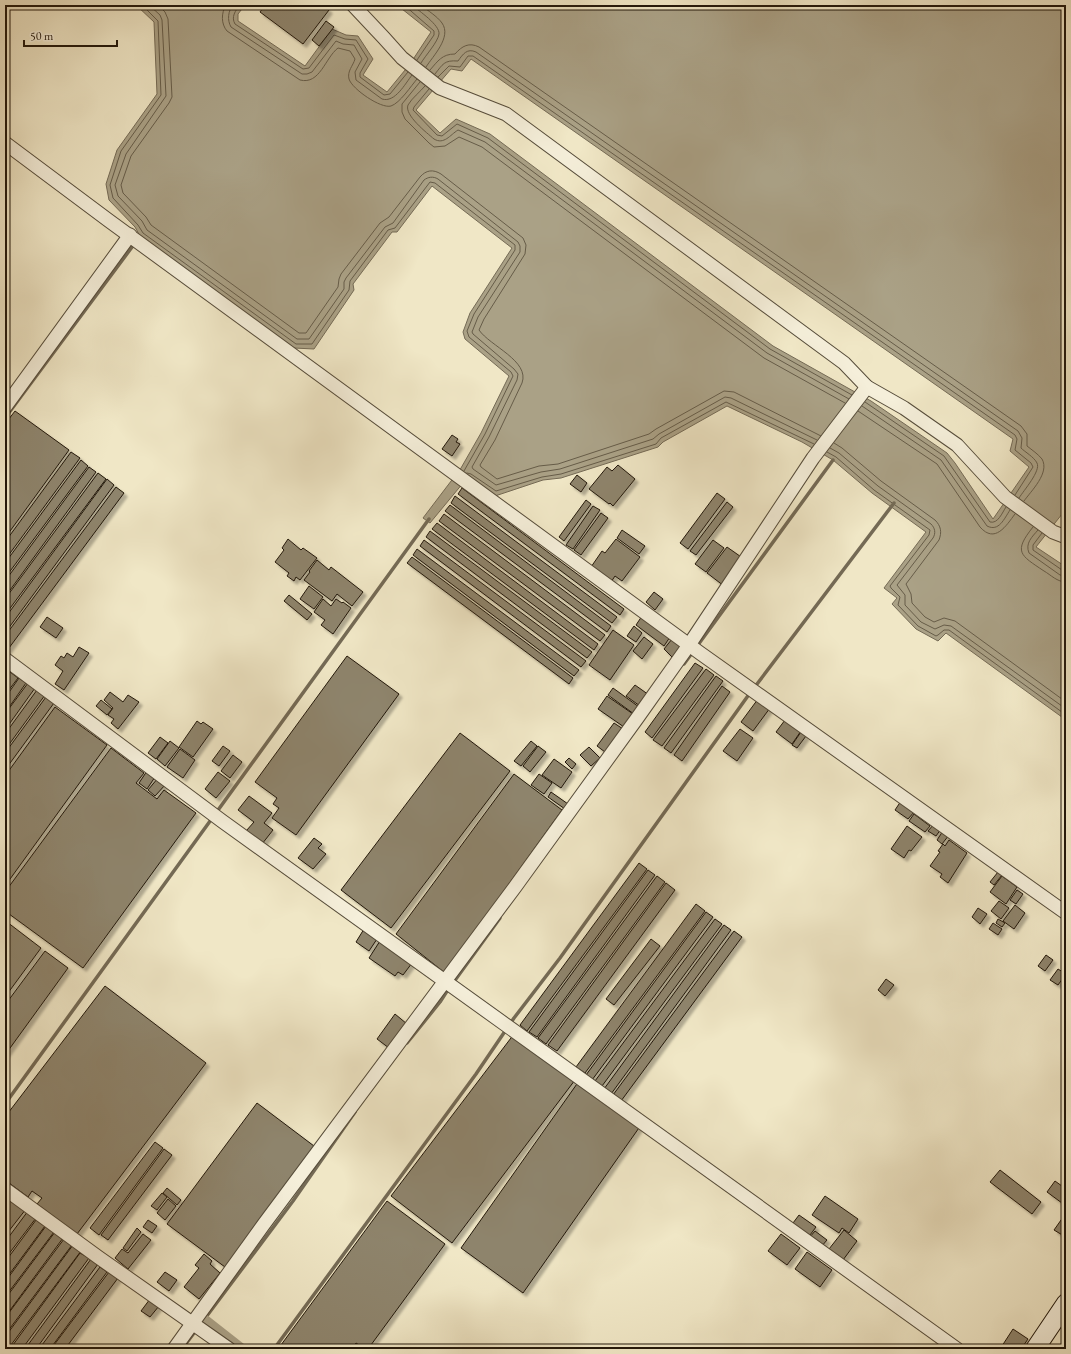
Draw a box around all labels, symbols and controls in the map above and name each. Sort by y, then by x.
scale bar [24,22,117,48]
text: 50 m [30,28,54,44]

